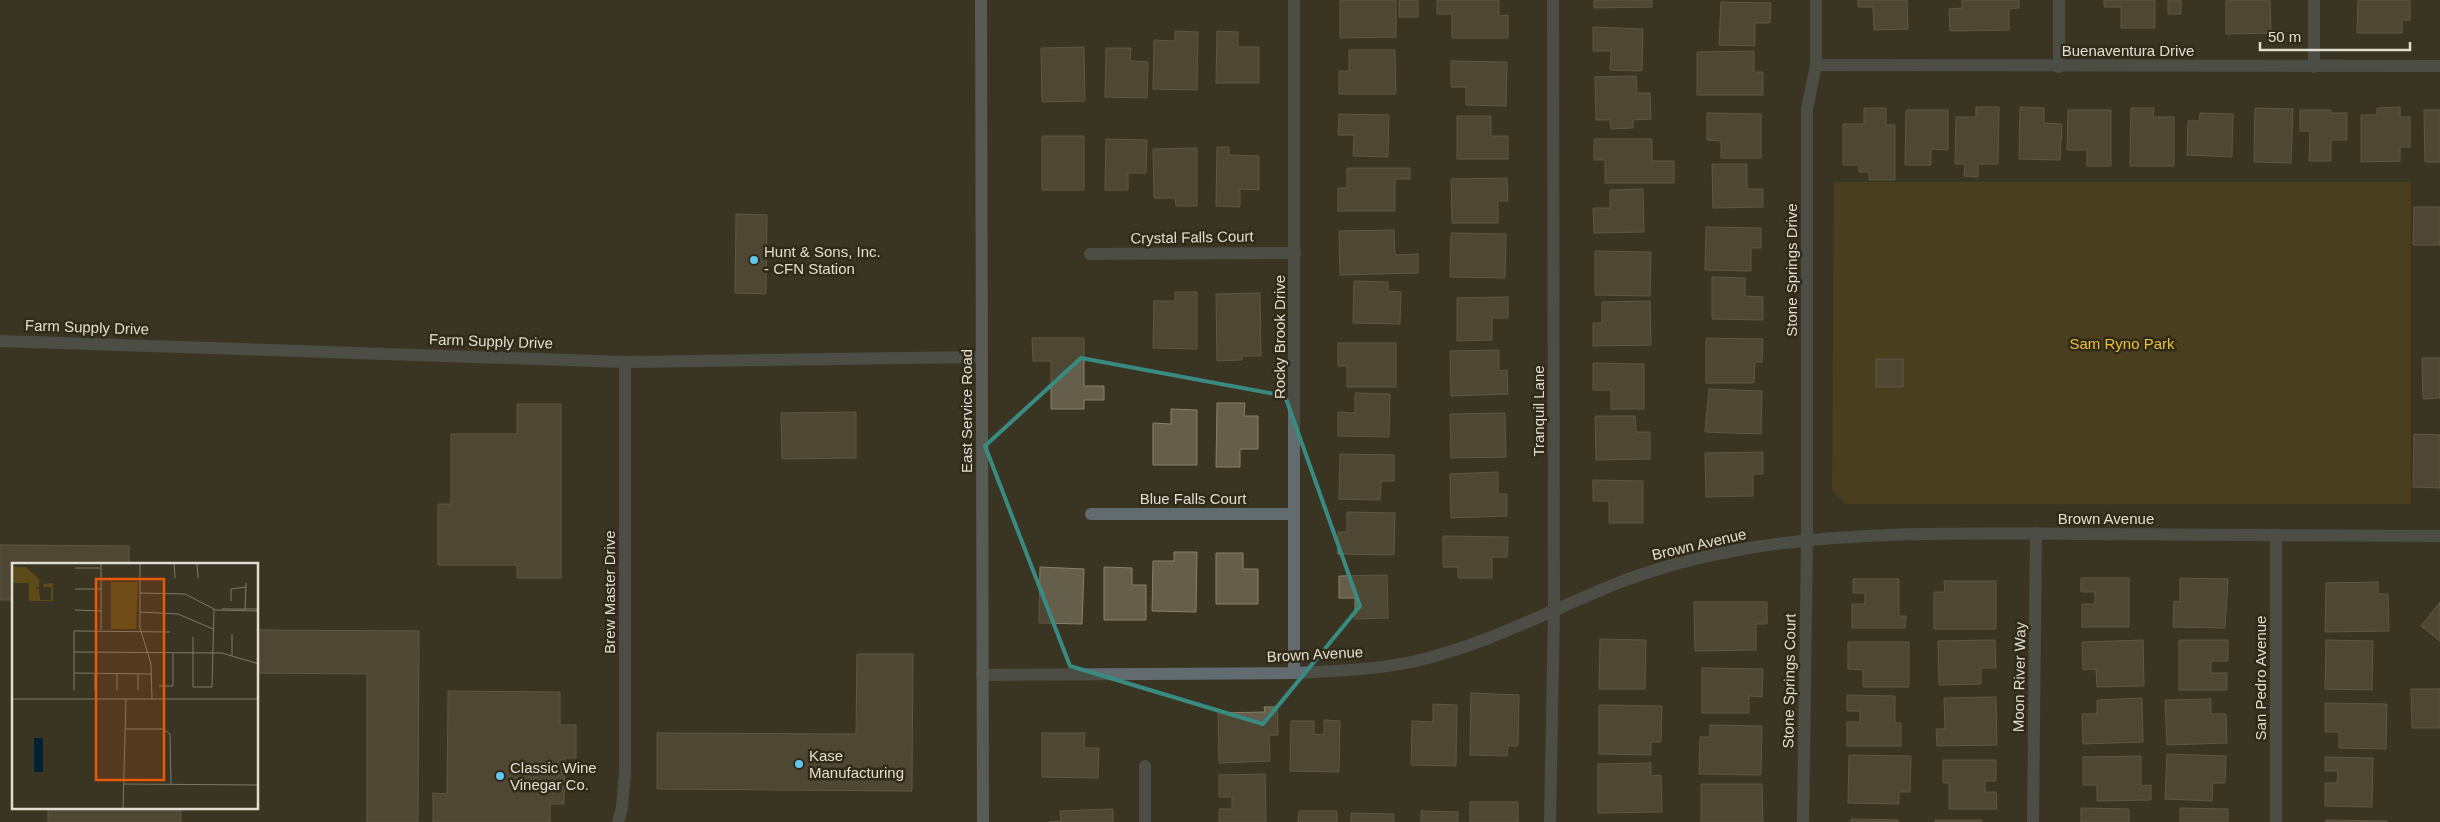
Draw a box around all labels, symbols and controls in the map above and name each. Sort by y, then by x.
scale bar [2260,20,2410,52]
text: 50 m [2268,28,2301,45]
street label: Buenaventura Drive [2062,42,2194,59]
street label: Stone Springs Drive [1783,203,1800,337]
street label: Crystal Falls Court [1130,227,1255,247]
place label: Hunt & Sons, Inc. - CFN Station [764,243,881,277]
marker: Hunt & Sons, Inc. - CFN Station [748,254,760,266]
street label: Rocky Brook Drive [1271,275,1288,399]
street label: Farm Supply Drive [25,316,149,338]
street label: Farm Supply Drive [429,330,553,352]
park label: Sam Ryno Park [2069,335,2175,352]
street label: East Service Road [958,349,975,473]
street label: Tranquil Lane [1530,365,1547,457]
street label: Blue Falls Court [1140,490,1247,507]
street label: Brown Avenue [2058,510,2154,527]
street label: Brown Avenue [1650,525,1748,563]
street label: Brew Master Drive [601,530,618,654]
inset map [12,563,259,810]
street label: Stone Springs Court [1779,612,1799,749]
street label: San Pedro Avenue [2252,616,2269,740]
street label: Moon River Way [2010,621,2028,732]
street label: Brown Avenue [1266,643,1364,665]
place label: Kase Manufacturing [809,747,904,781]
marker: Kase Manufacturing [793,758,805,770]
place label: Classic Wine Vinegar Co. [510,759,597,793]
marker: Classic Wine Vinegar Co. [494,770,506,782]

